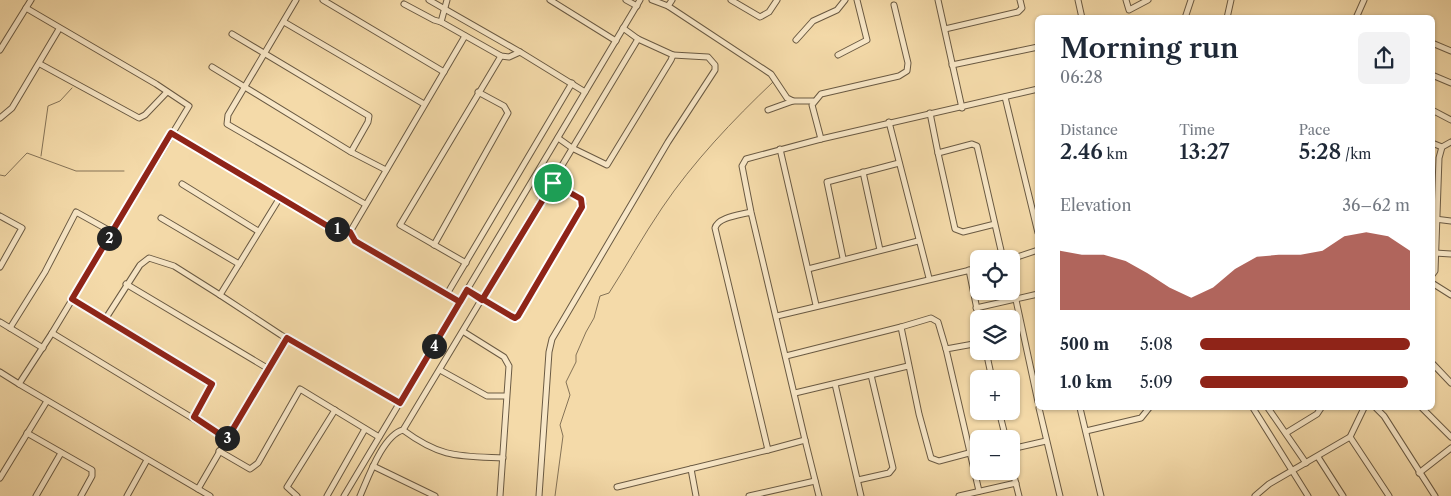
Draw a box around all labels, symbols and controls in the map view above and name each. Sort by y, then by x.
text: Morning run [1060,31,1239,65]
button: share [1358,32,1410,84]
text: 06:28 [1060,67,1103,87]
text: Distance [1060,121,1118,139]
text: Time [1179,121,1215,139]
text: Pace [1299,121,1330,139]
text: 2.46 [1060,139,1103,164]
text: 13:27 [1179,139,1230,164]
text: 5:28 [1299,139,1341,164]
text: km [1103,145,1128,163]
text: /km [1341,145,1371,163]
pin [532,162,574,204]
icon: arrive [539,169,567,197]
text: Elevation [1060,195,1131,215]
text: 36–62 m [1342,195,1410,215]
pin: 1 [324,216,350,242]
text: 1 [334,220,341,238]
pin: 2 [96,226,122,250]
text: 2 [105,229,114,247]
map controls [970,250,1020,480]
button: locate [970,250,1020,300]
button: layers [970,310,1020,360]
pin: 4 [422,334,446,358]
text: 500 m [1060,334,1109,354]
text: 5:08 [1140,334,1173,354]
text: 4 [430,337,439,355]
button: + [970,370,1020,420]
text: 1.0 km [1060,372,1112,392]
text: 5:09 [1140,372,1173,392]
pin: 3 [214,426,240,450]
text: 3 [224,429,231,447]
button: − [970,430,1020,480]

